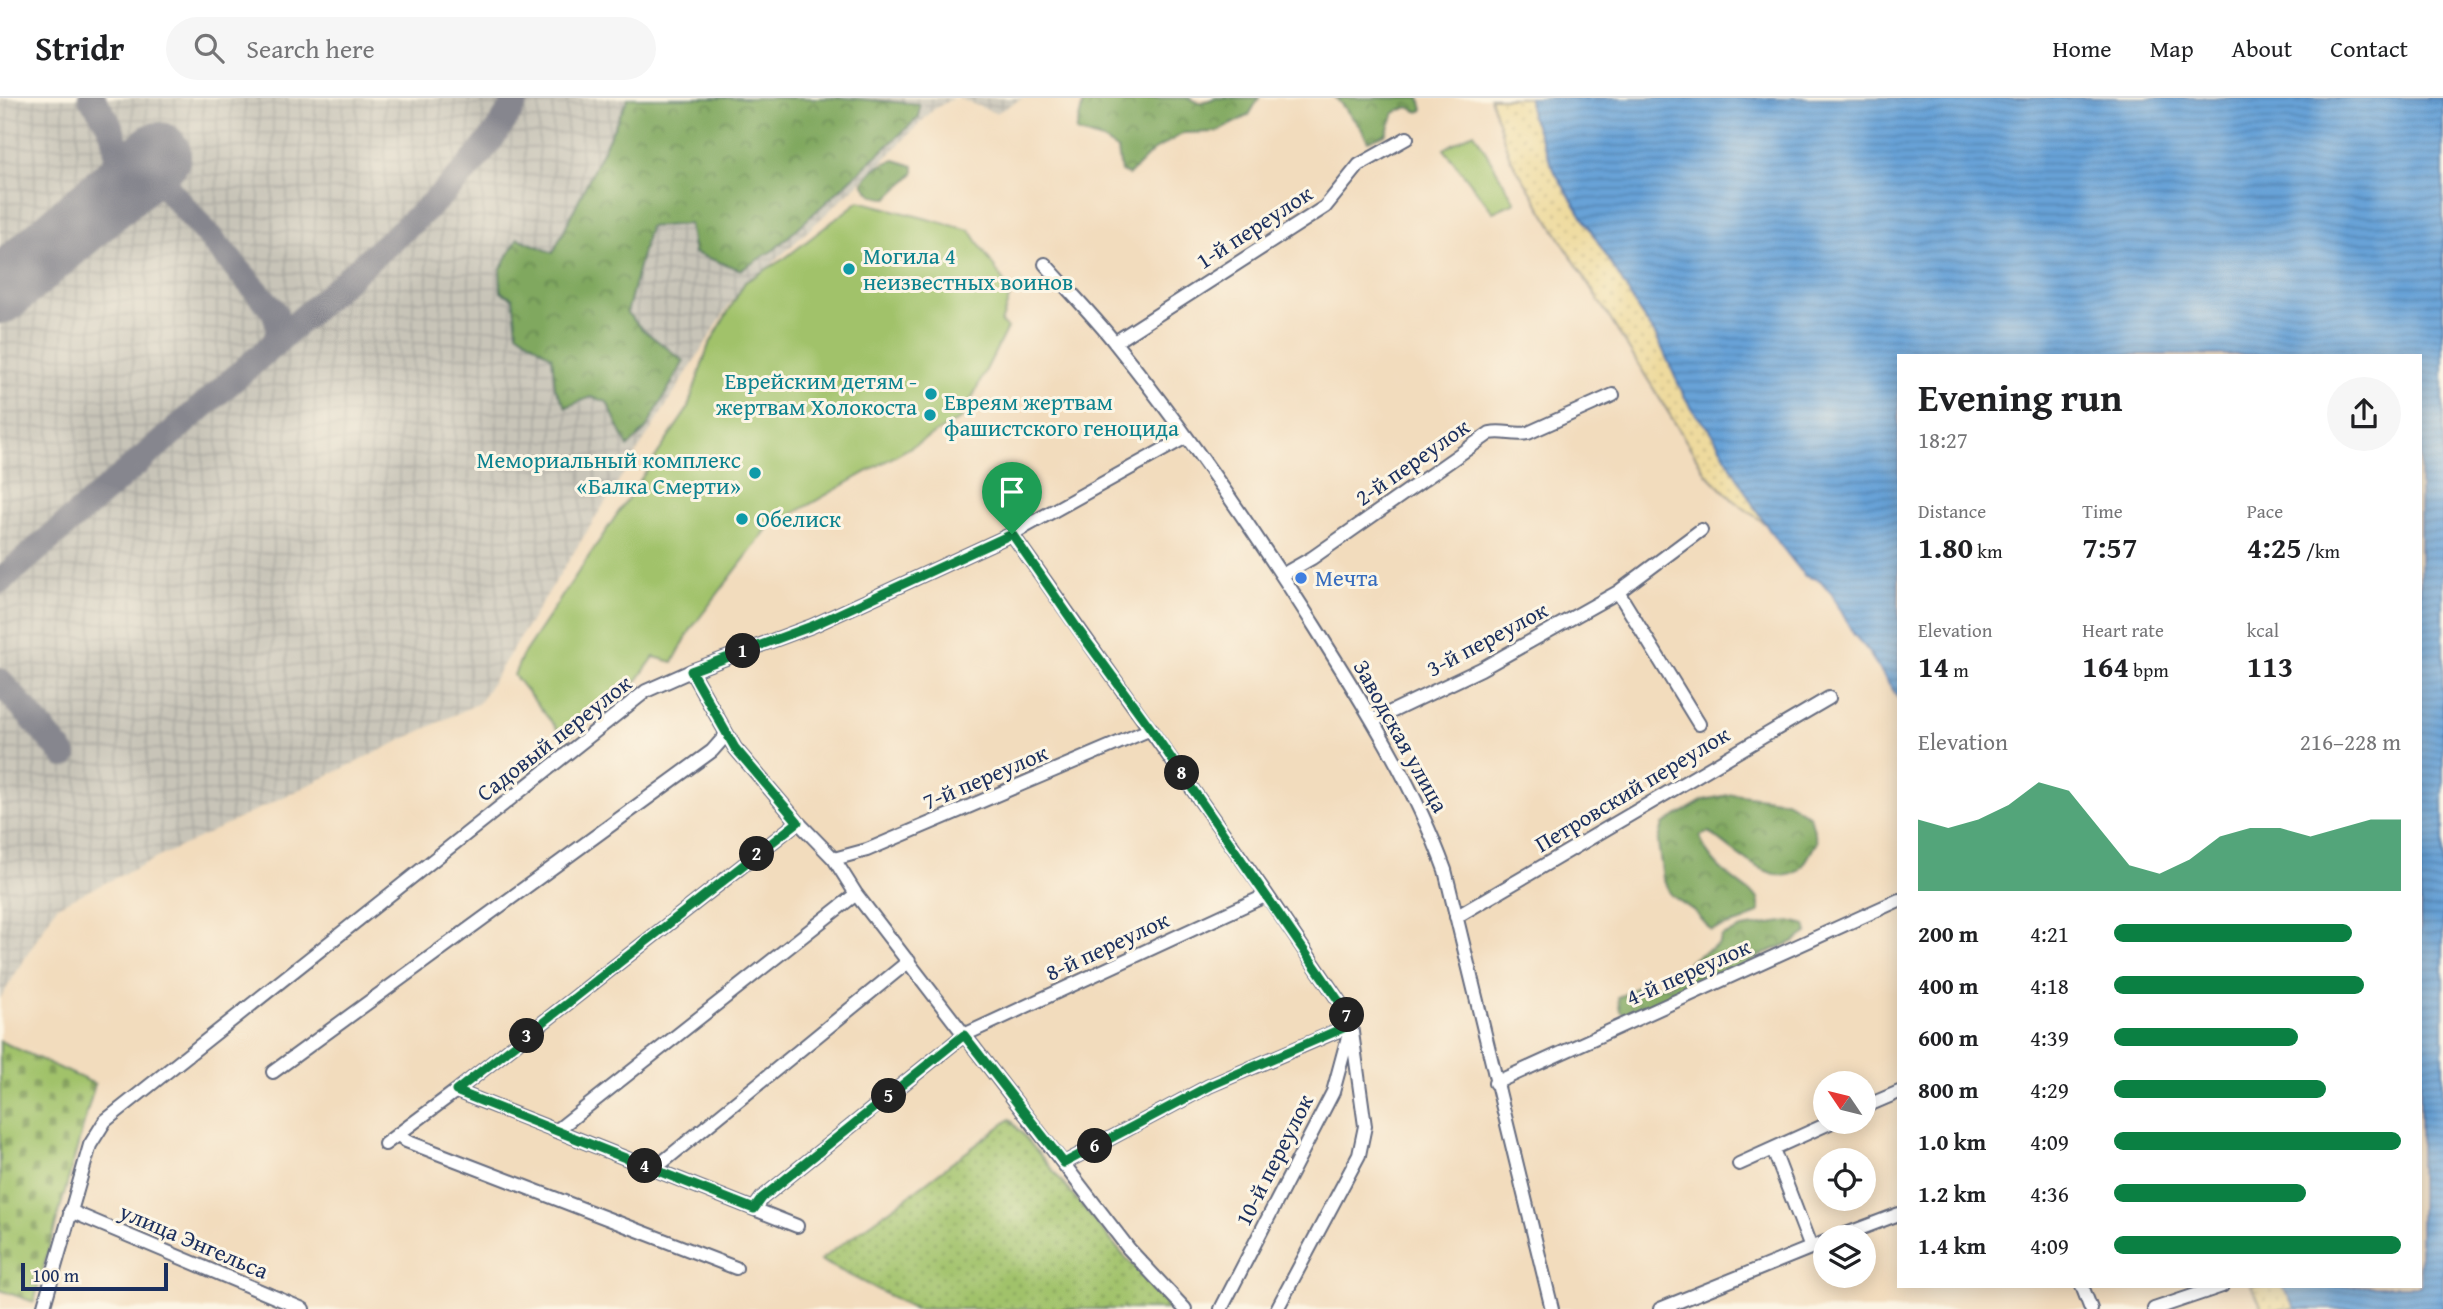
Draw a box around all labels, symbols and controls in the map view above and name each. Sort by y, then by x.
search box [166,17,656,80]
text: Stridr [35,24,124,72]
icon: search [190,29,228,67]
text: Search here [246,29,375,68]
text: Home [2053,31,2112,66]
text: Map [2150,31,2194,66]
text: About [2232,31,2292,66]
text: Contact [2330,31,2408,66]
street label: 1-й переулок [1189,177,1318,277]
place label: Могила 4 неизвестных воинов [863,239,1073,298]
marker: Могила 4 неизвестных воинов [841,261,857,277]
place label: Еврейским детям - жертвам Холокоста [716,364,917,423]
text: Evening run [1918,369,2122,425]
button: share [2327,377,2401,451]
place label: Евреям жертвам фашистского геноцида [944,385,1179,444]
marker: Еврейским детям - жертвам Холокоста [923,386,939,402]
marker: Евреям жертвам фашистского геноцида [922,407,938,423]
street label: 2-й переулок [1348,410,1476,513]
text: 18:27 [1918,423,1968,456]
place label: Мемориальный комплекс «Балка Смерти» [476,443,741,502]
pin [982,462,1042,534]
marker: Мемориальный комплекс «Балка Смерти» [747,465,763,481]
icon: arrive [993,473,1031,511]
text: Distance [1918,497,1986,525]
text: Time [2082,497,2123,525]
text: Pace [2247,497,2283,525]
place label: Обелиск [756,502,841,535]
marker: Обелиск [734,511,750,527]
text: 1.80 [1918,525,1973,569]
text: 7:57 [2082,525,2137,569]
text: 4:25 [2247,525,2302,569]
text: km [1973,537,2002,565]
text: /km [2302,537,2340,565]
place label: Мечта [1315,561,1378,594]
marker: Мечта [1293,570,1309,586]
street label: 3-й переулок [1420,593,1553,684]
text: Elevation [1918,616,1992,644]
text: Heart rate [2082,616,2164,644]
text: kcal [2247,616,2279,644]
pin: 1 [726,634,760,668]
text: 1 [738,636,747,664]
text: 14 [1918,644,1949,688]
text: 164 [2082,644,2129,688]
text: 113 [2247,644,2293,688]
street label: Заводская улица [1346,653,1457,818]
text: m [1949,656,1969,684]
text: bpm [2129,656,2169,684]
street label: Садовый переулок [469,666,638,809]
street label: Петровский переулок [1528,717,1735,860]
text: Elevation [1918,725,2008,758]
text: 216–228 m [2300,725,2401,758]
street label: 7-й переулок [917,735,1052,818]
pin: 8 [1164,756,1200,790]
text: 8 [1177,758,1186,786]
pin: 2 [740,836,774,872]
text: 2 [752,839,761,867]
street label: 8-й переулок [1040,903,1174,989]
text: 200 m [1918,917,1979,950]
text: 4:21 [2030,917,2069,950]
street label: 4-й переулок [1620,929,1755,1014]
text: 400 m [1918,969,1979,1002]
text: 4:18 [2030,969,2069,1002]
pin: 7 [1330,998,1364,1032]
text: 7 [1342,1000,1351,1028]
pin: 3 [510,1018,544,1054]
text: 3 [522,1021,531,1049]
text: 600 m [1918,1021,1979,1054]
text: 4:39 [2030,1021,2069,1054]
north arrow [1813,1071,1876,1134]
map controls [1813,1071,1876,1288]
text: 800 m [1918,1073,1979,1106]
text: 4:29 [2030,1073,2069,1106]
pin: 5 [872,1079,906,1114]
text: 5 [884,1081,893,1109]
street label: 10-й переулок [1226,1088,1321,1231]
text: 1.0 km [1918,1125,1986,1158]
text: 4:09 [2030,1125,2069,1158]
pin: 6 [1078,1128,1112,1164]
text: 6 [1090,1131,1099,1159]
pin: 4 [628,1148,662,1184]
button: locate [1813,1148,1876,1211]
text: 4 [640,1151,649,1179]
text: 1.2 km [1918,1177,1986,1210]
text: 4:36 [2030,1177,2069,1210]
street label: улица Энгельса [114,1194,274,1287]
button: layers [1813,1225,1876,1288]
text: 1.4 km [1918,1229,1986,1262]
text: 4:09 [2030,1229,2069,1262]
scale bar [21,1260,168,1292]
text: 100 m [32,1261,79,1289]

